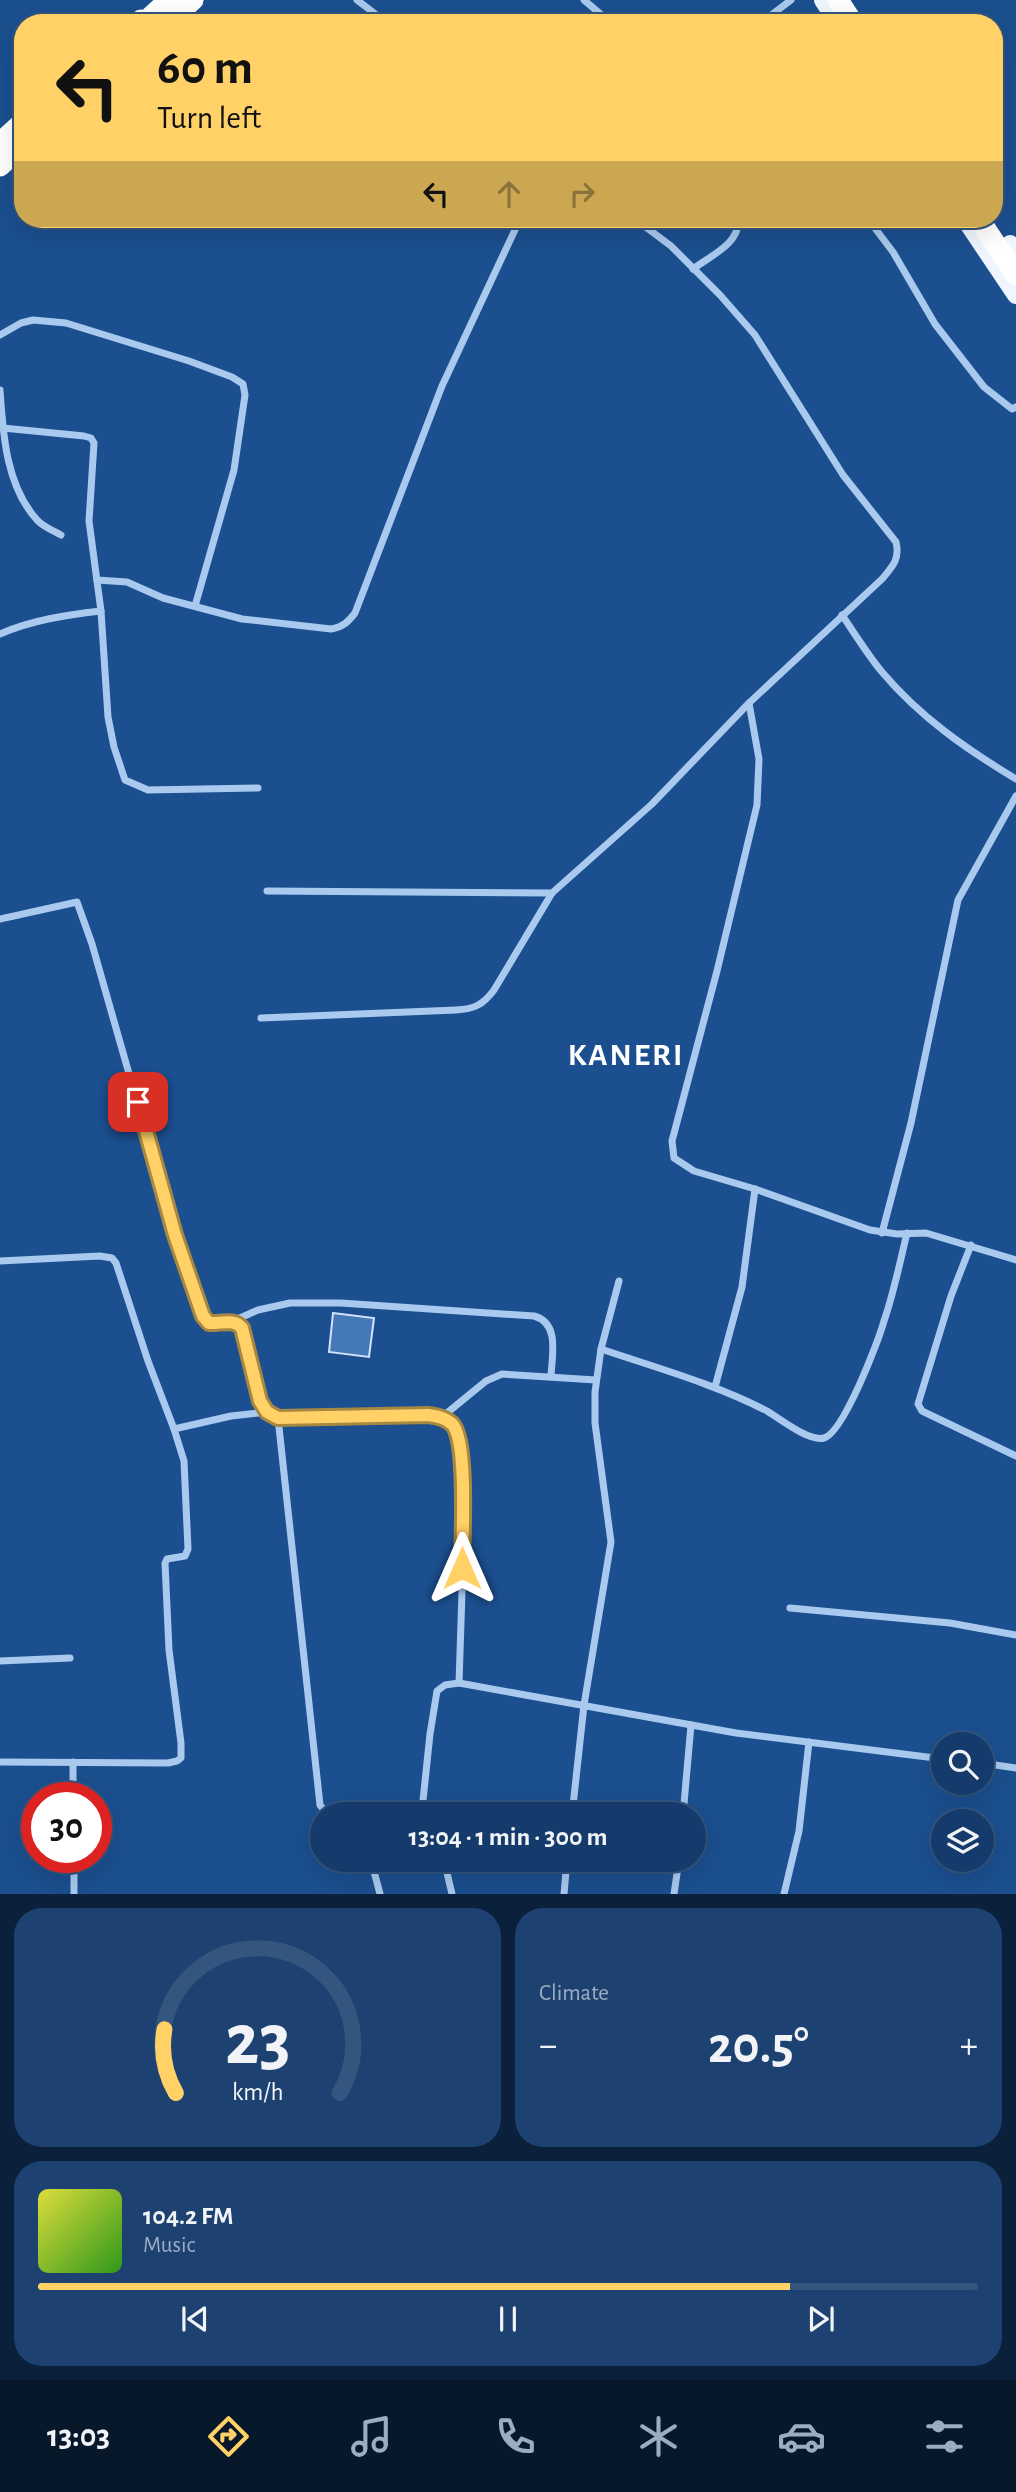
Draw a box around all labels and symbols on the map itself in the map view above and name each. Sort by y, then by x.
district label: KANERI [568,1039,684,1071]
pin [108,1072,168,1132]
position arrow [425,1531,499,1605]
speed limit sign: 30 [21,1782,112,1873]

